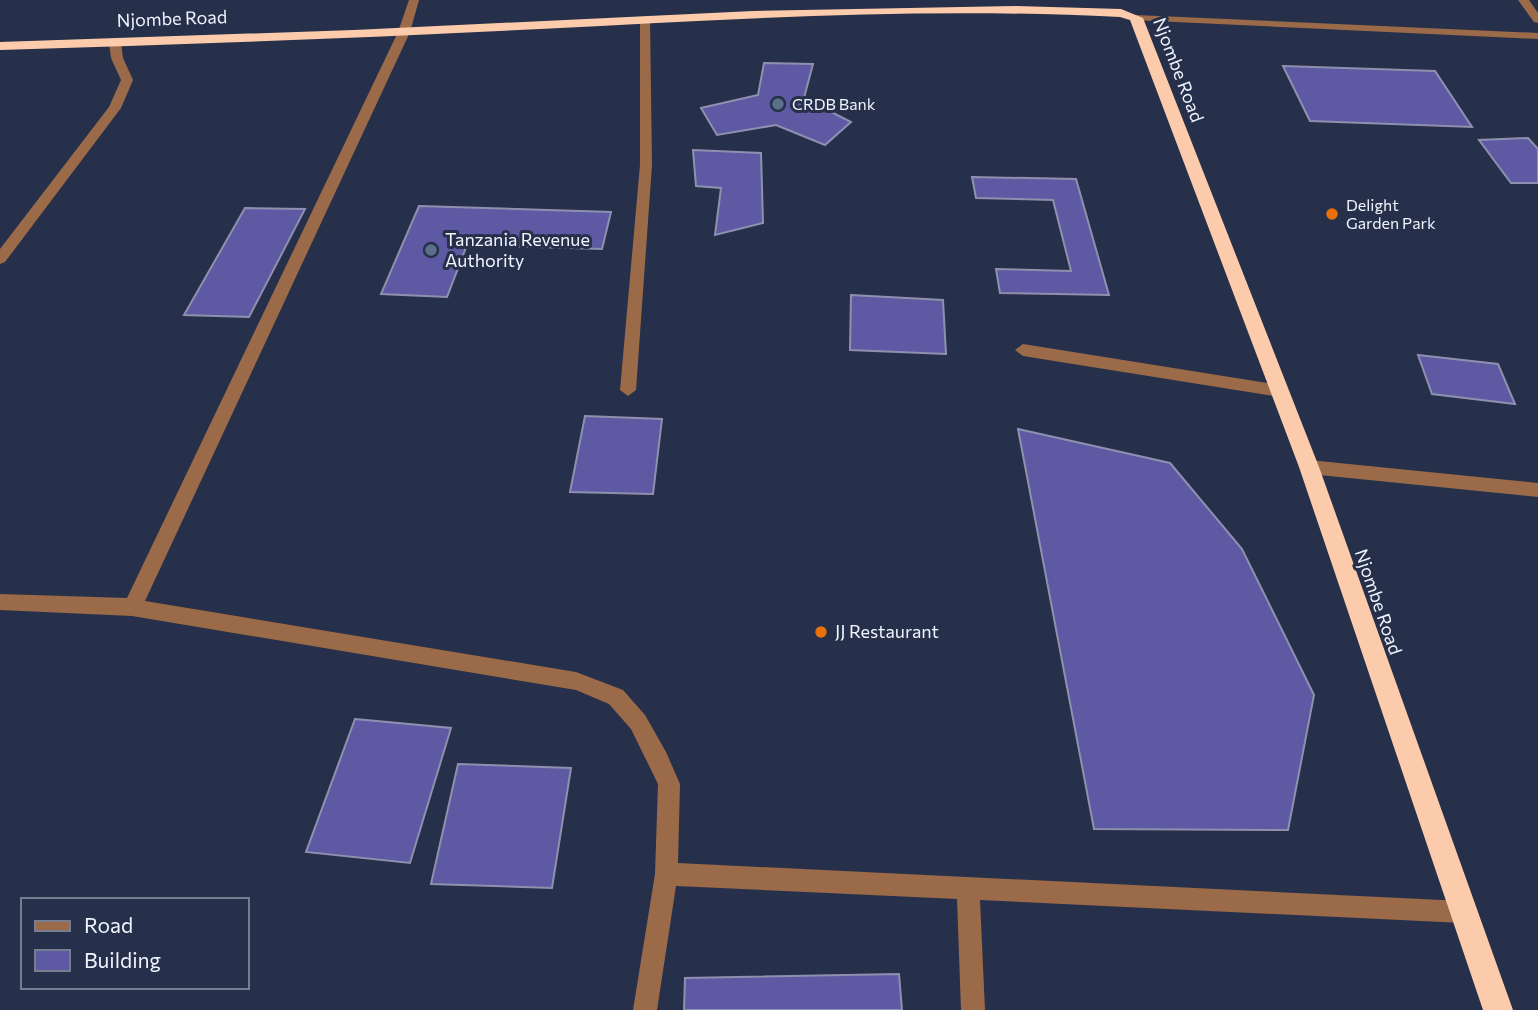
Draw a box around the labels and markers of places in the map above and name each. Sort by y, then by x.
place label: CRDB Bank [792,94,876,113]
marker: CRDB Bank [770,96,786,112]
place label: Delight Garden Park [1346,195,1436,232]
marker: Delight Garden Park [1324,206,1340,222]
place label: Tanzania Revenue Authority [445,228,590,271]
marker: Tanzania Revenue Authority [423,242,439,258]
place label: JJ Restaurant [835,620,939,642]
marker: JJ Restaurant [813,624,829,640]

